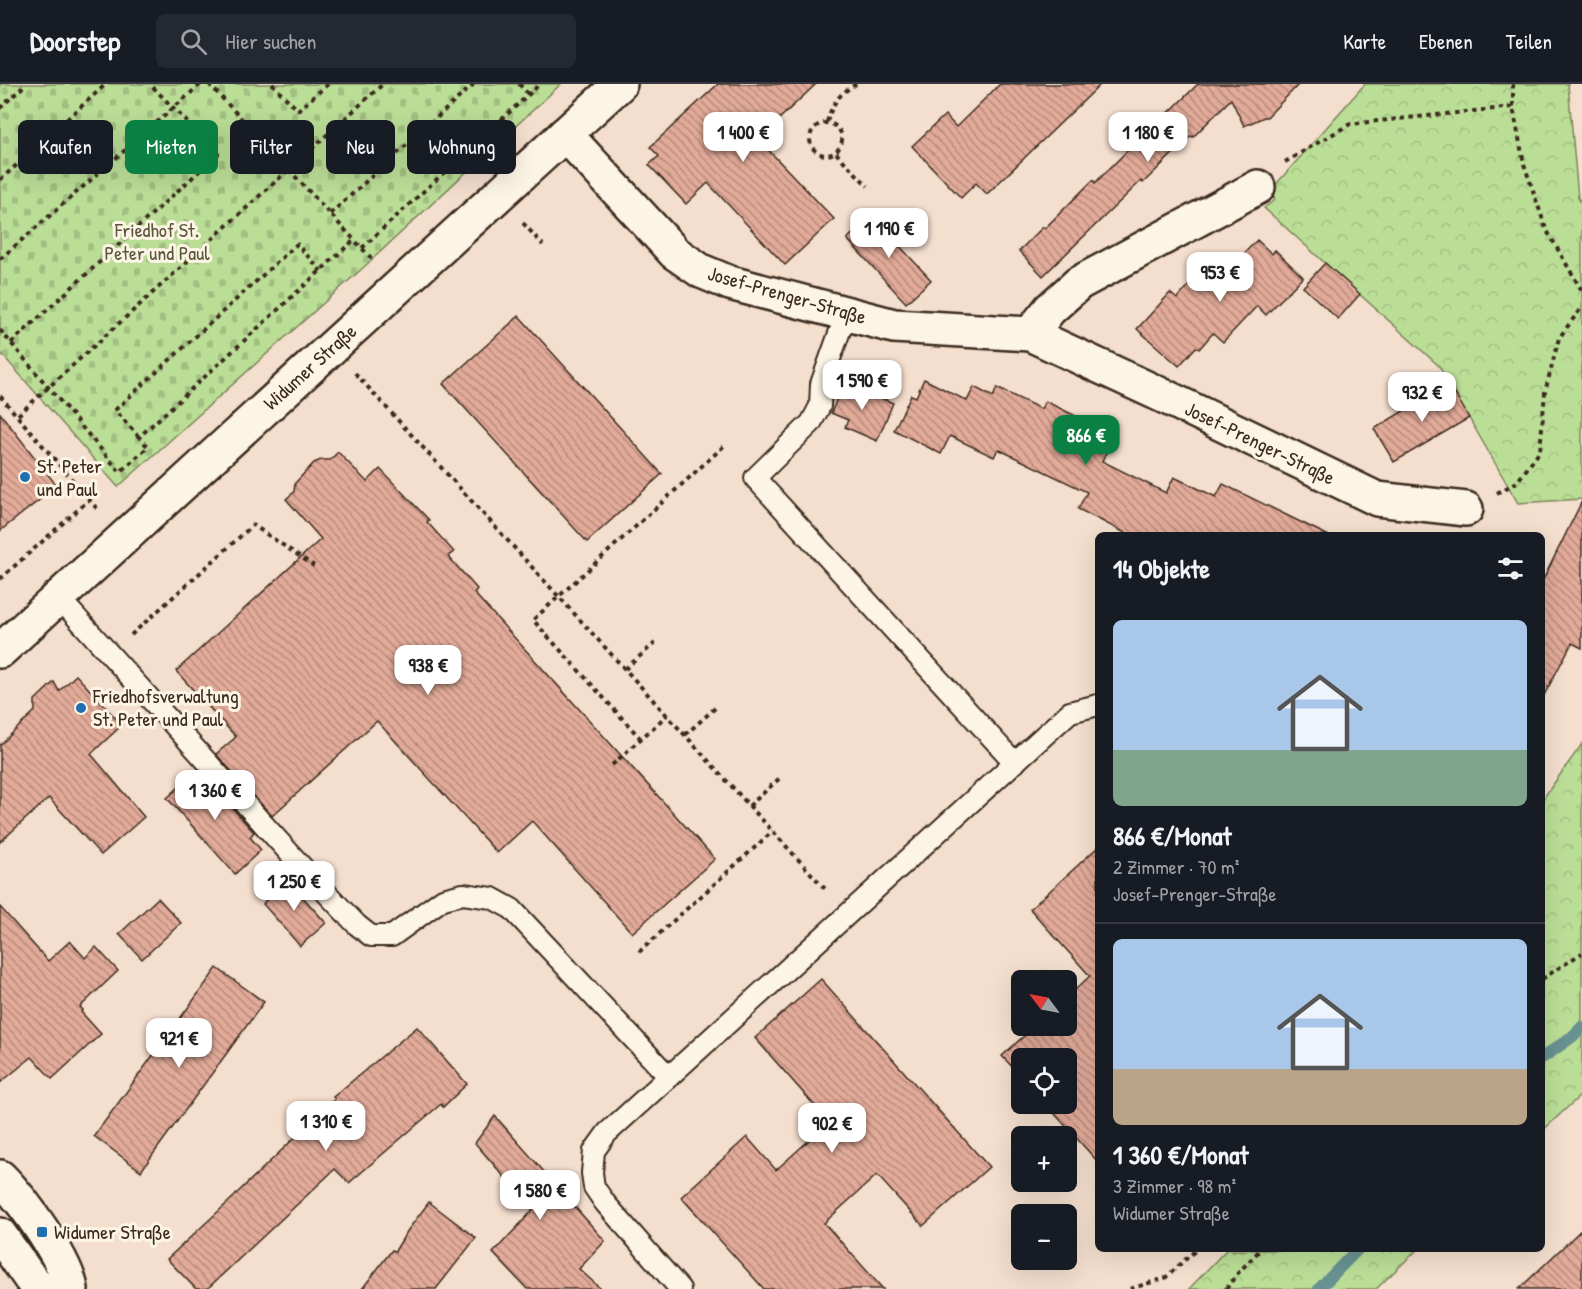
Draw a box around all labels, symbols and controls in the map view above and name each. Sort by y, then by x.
search box [156,14,576,68]
text: Doorstep [30,22,120,60]
icon: search [177,25,210,58]
text: Hier suchen [225,26,316,56]
text: Karte [1343,27,1386,56]
text: Ebenen [1419,27,1473,56]
text: Teilen [1506,27,1552,56]
pin: 1 400 € [688,112,798,163]
pin: 1 180 € [1093,112,1203,163]
text: 1 400 € [717,118,769,145]
text: 1 180 € [1123,118,1173,145]
chip: Kaufen [18,120,113,174]
chip: Mieten [125,120,218,174]
chip: Filter [230,120,314,174]
chip: Neu [326,120,395,174]
chip: Wohnung [407,120,516,174]
pin: 1 190 € [834,208,944,259]
text: 1 190 € [864,214,914,241]
park label: Friedhof St. Peter und Paul [105,216,210,266]
pin: 953 € [1178,252,1262,303]
text: 953 € [1201,258,1239,285]
street label: Josef-Prenger-Straße [705,259,869,330]
street label: Widumer Straße [257,318,362,416]
pin: 1 590 € [807,360,917,411]
text: 1 590 € [837,366,887,393]
pin: 932 € [1380,372,1464,423]
text: 932 € [1402,378,1442,405]
street label: Josef-Prenger-Straße [1181,395,1340,491]
pin: 866 € [1044,415,1128,466]
text: 866 € [1067,421,1105,448]
place label: St. Peter und Paul [37,452,102,502]
marker: St. Peter und Paul [18,470,32,484]
text: 14 Objekte [1113,551,1210,586]
icon: filters [1494,552,1527,585]
pin: 938 € [386,645,470,696]
text: 938 € [408,651,448,678]
icon: home [1266,659,1374,767]
place label: Friedhofsverwaltung St. Peter und Paul [92,682,239,732]
marker: Friedhofsverwaltung St. Peter und Paul [74,701,88,715]
pin: 1 360 € [160,770,270,821]
text: 1 360 € [189,776,241,803]
text: 866 €/Monat [1113,818,1231,853]
text: 2 Zimmer · 70 m² [1113,853,1239,880]
pin: 1 250 € [239,861,349,912]
text: 1 250 € [268,867,320,894]
text: Josef-Prenger-Straße [1113,880,1276,907]
north arrow [1011,970,1077,1036]
map controls [1011,970,1077,1270]
icon: home [1266,978,1374,1086]
pin: 921 € [137,1018,221,1069]
text: 921 € [160,1024,198,1051]
button: locate [1011,1048,1077,1114]
pin: 1 310 € [271,1101,381,1152]
pin: 902 € [790,1103,874,1154]
text: 1 310 € [300,1107,352,1134]
text: 902 € [812,1109,852,1136]
button: + [1011,1126,1077,1192]
text: 1 360 €/Monat [1113,1137,1248,1172]
pin: 1 580 € [485,1170,595,1221]
text: 3 Zimmer · 98 m² [1113,1172,1236,1199]
text: 1 580 € [514,1176,566,1203]
text: Widumer Straße [1113,1199,1230,1226]
button: − [1011,1204,1077,1270]
place label: Widumer Straße [54,1218,171,1245]
marker: Widumer Straße [35,1225,49,1239]

